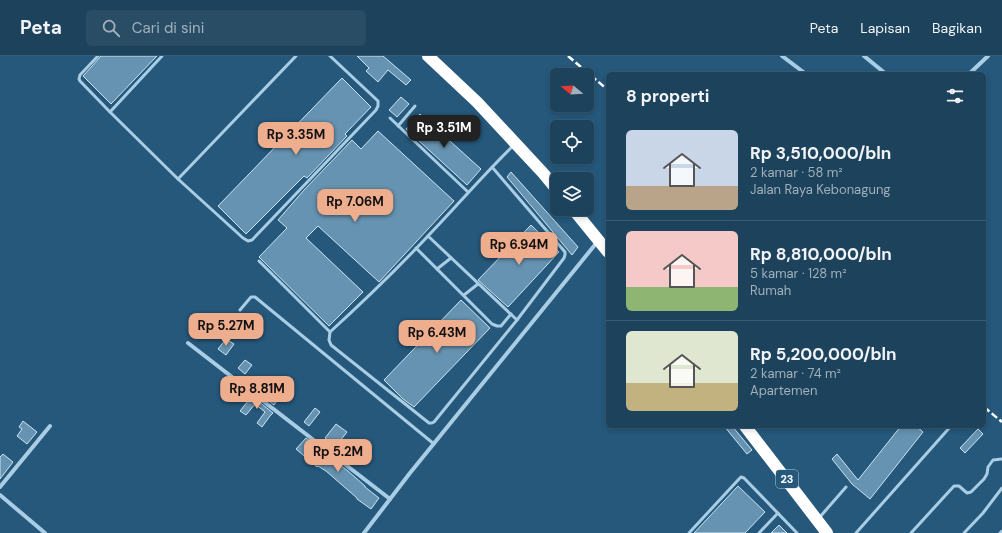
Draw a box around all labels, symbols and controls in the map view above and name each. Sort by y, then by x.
search box [86,10,366,46]
text: Peta [20,15,62,40]
icon: search [100,17,122,39]
text: Cari di sini [132,18,204,38]
text: Peta [810,19,838,37]
text: Lapisan [860,19,910,37]
text: Bagikan [932,19,982,37]
north arrow [550,68,594,112]
map controls [550,68,594,216]
text: 8 properti [626,85,709,107]
icon: filters [944,85,966,107]
pin: Rp 3.51M [403,115,485,149]
text: Rp 3.51M [416,119,472,136]
button: locate [550,120,594,164]
pin: Rp 3.35M [255,122,337,156]
text: Rp 3.35M [267,126,325,143]
text: Rp 3,510,000/bln [750,142,891,164]
icon: home [658,146,706,194]
text: 2 kamar · 58 m² [750,164,843,181]
button: layers [550,172,594,216]
text: Jalan Raya Kebonagung [750,181,891,198]
pin: Rp 7.06M [314,189,396,223]
text: Rp 7.06M [326,193,384,210]
pin: Rp 6.94M [478,232,560,266]
text: Rp 6.94M [490,236,548,253]
text: Rp 8,810,000/bln [750,243,892,265]
icon: home [658,247,706,295]
text: 5 kamar · 128 m² [750,265,846,282]
text: Rumah [750,282,791,299]
pin: Rp 5.27M [185,313,267,347]
text: Rp 5.27M [197,317,255,334]
pin: Rp 6.43M [396,320,478,354]
text: Rp 6.43M [408,324,466,341]
text: Rp 5,200,000/bln [750,343,897,365]
icon: home [658,347,706,395]
text: 2 kamar · 74 m² [750,365,841,382]
pin: Rp 8.81M [216,376,298,410]
text: Rp 8.81M [229,380,285,397]
text: Apartemen [750,382,817,399]
pin: Rp 5.2M [301,439,375,473]
text: Rp 5.2M [313,443,363,460]
road number: 23 [776,470,798,488]

